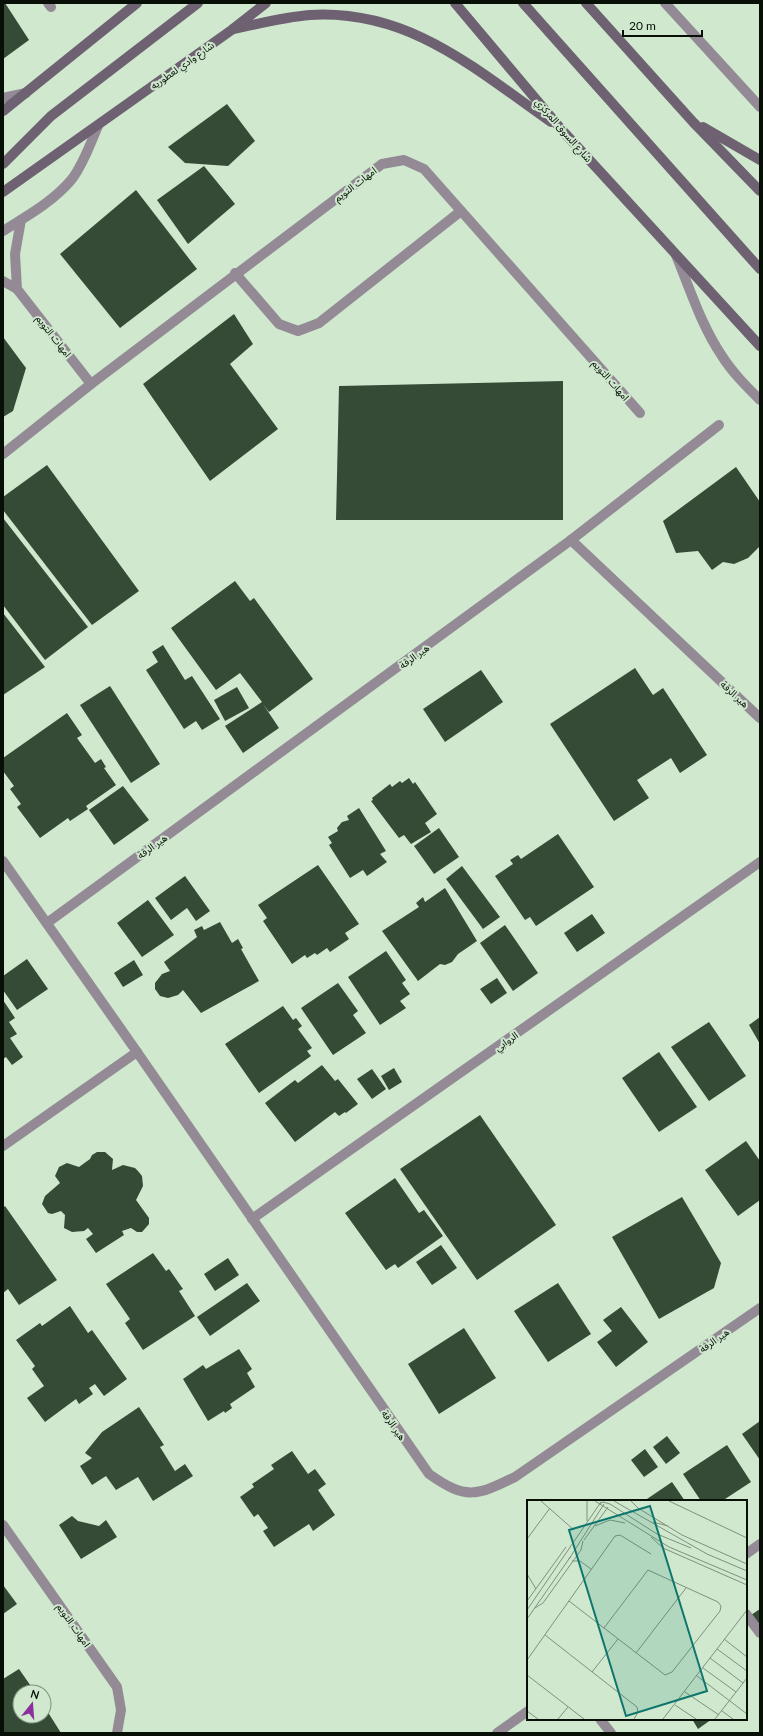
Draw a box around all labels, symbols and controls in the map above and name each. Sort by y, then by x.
scale bar [623,12,702,38]
text: 20 m [629,18,656,33]
street label: شارع وادي لعطوريه [148,39,217,93]
street label: شارع السوق المركزي [531,96,595,166]
street label: امهات التويم [331,164,380,205]
street label: امهات التويم [32,313,74,361]
street label: امهات التويم [589,357,632,404]
street label: هير الرقة [397,641,432,672]
street label: هير الرقة [718,678,752,711]
street label: هير الرقة [135,831,170,862]
street label: الروابي [492,1029,521,1055]
street label: هير الرقة [697,1325,732,1355]
street label: هير الرقة [379,1408,409,1443]
inset map [527,1500,747,1720]
street label: امهات التويم [53,1601,93,1650]
north arrow [12,1684,52,1724]
text: N [29,1687,41,1701]

